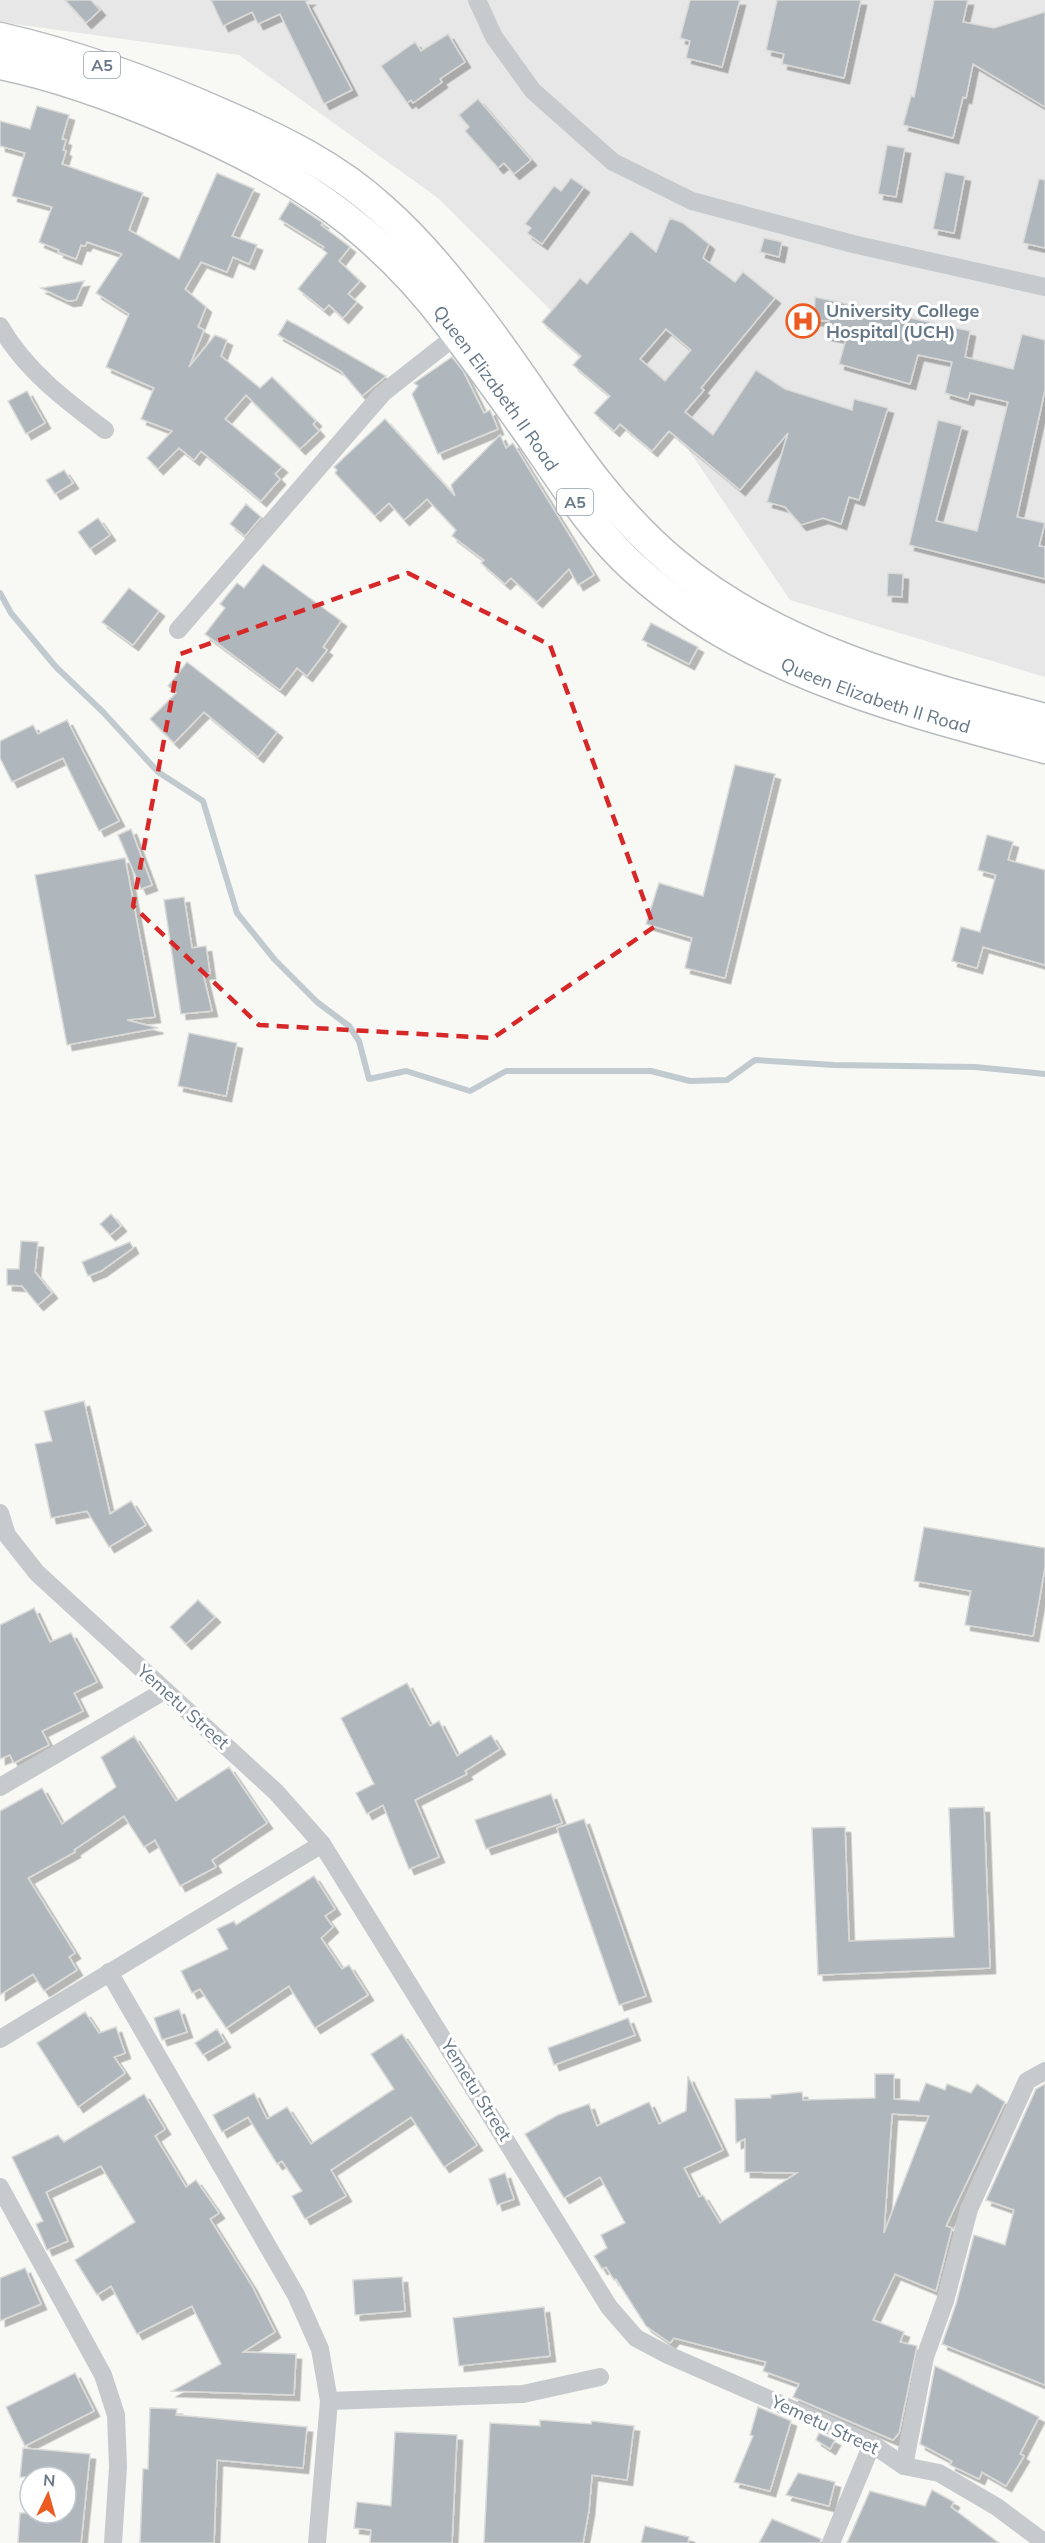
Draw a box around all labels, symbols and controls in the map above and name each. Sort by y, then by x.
road number: A5 [84,52,120,78]
place label: University College Hospital (UCH) [826,299,980,343]
street label: Queen Elizabeth II Road [428,301,564,475]
hospital icon: University College Hospital (UCH) [785,303,821,339]
road number: A5 [557,489,593,515]
street label: Queen Elizabeth II Road [777,652,973,738]
street label: Yemetu Street [132,1659,234,1754]
street label: Yemetu Street [435,2034,517,2145]
street label: Yemetu Street [767,2389,883,2459]
north arrow [18,2465,78,2525]
text: N [42,2470,56,2491]

